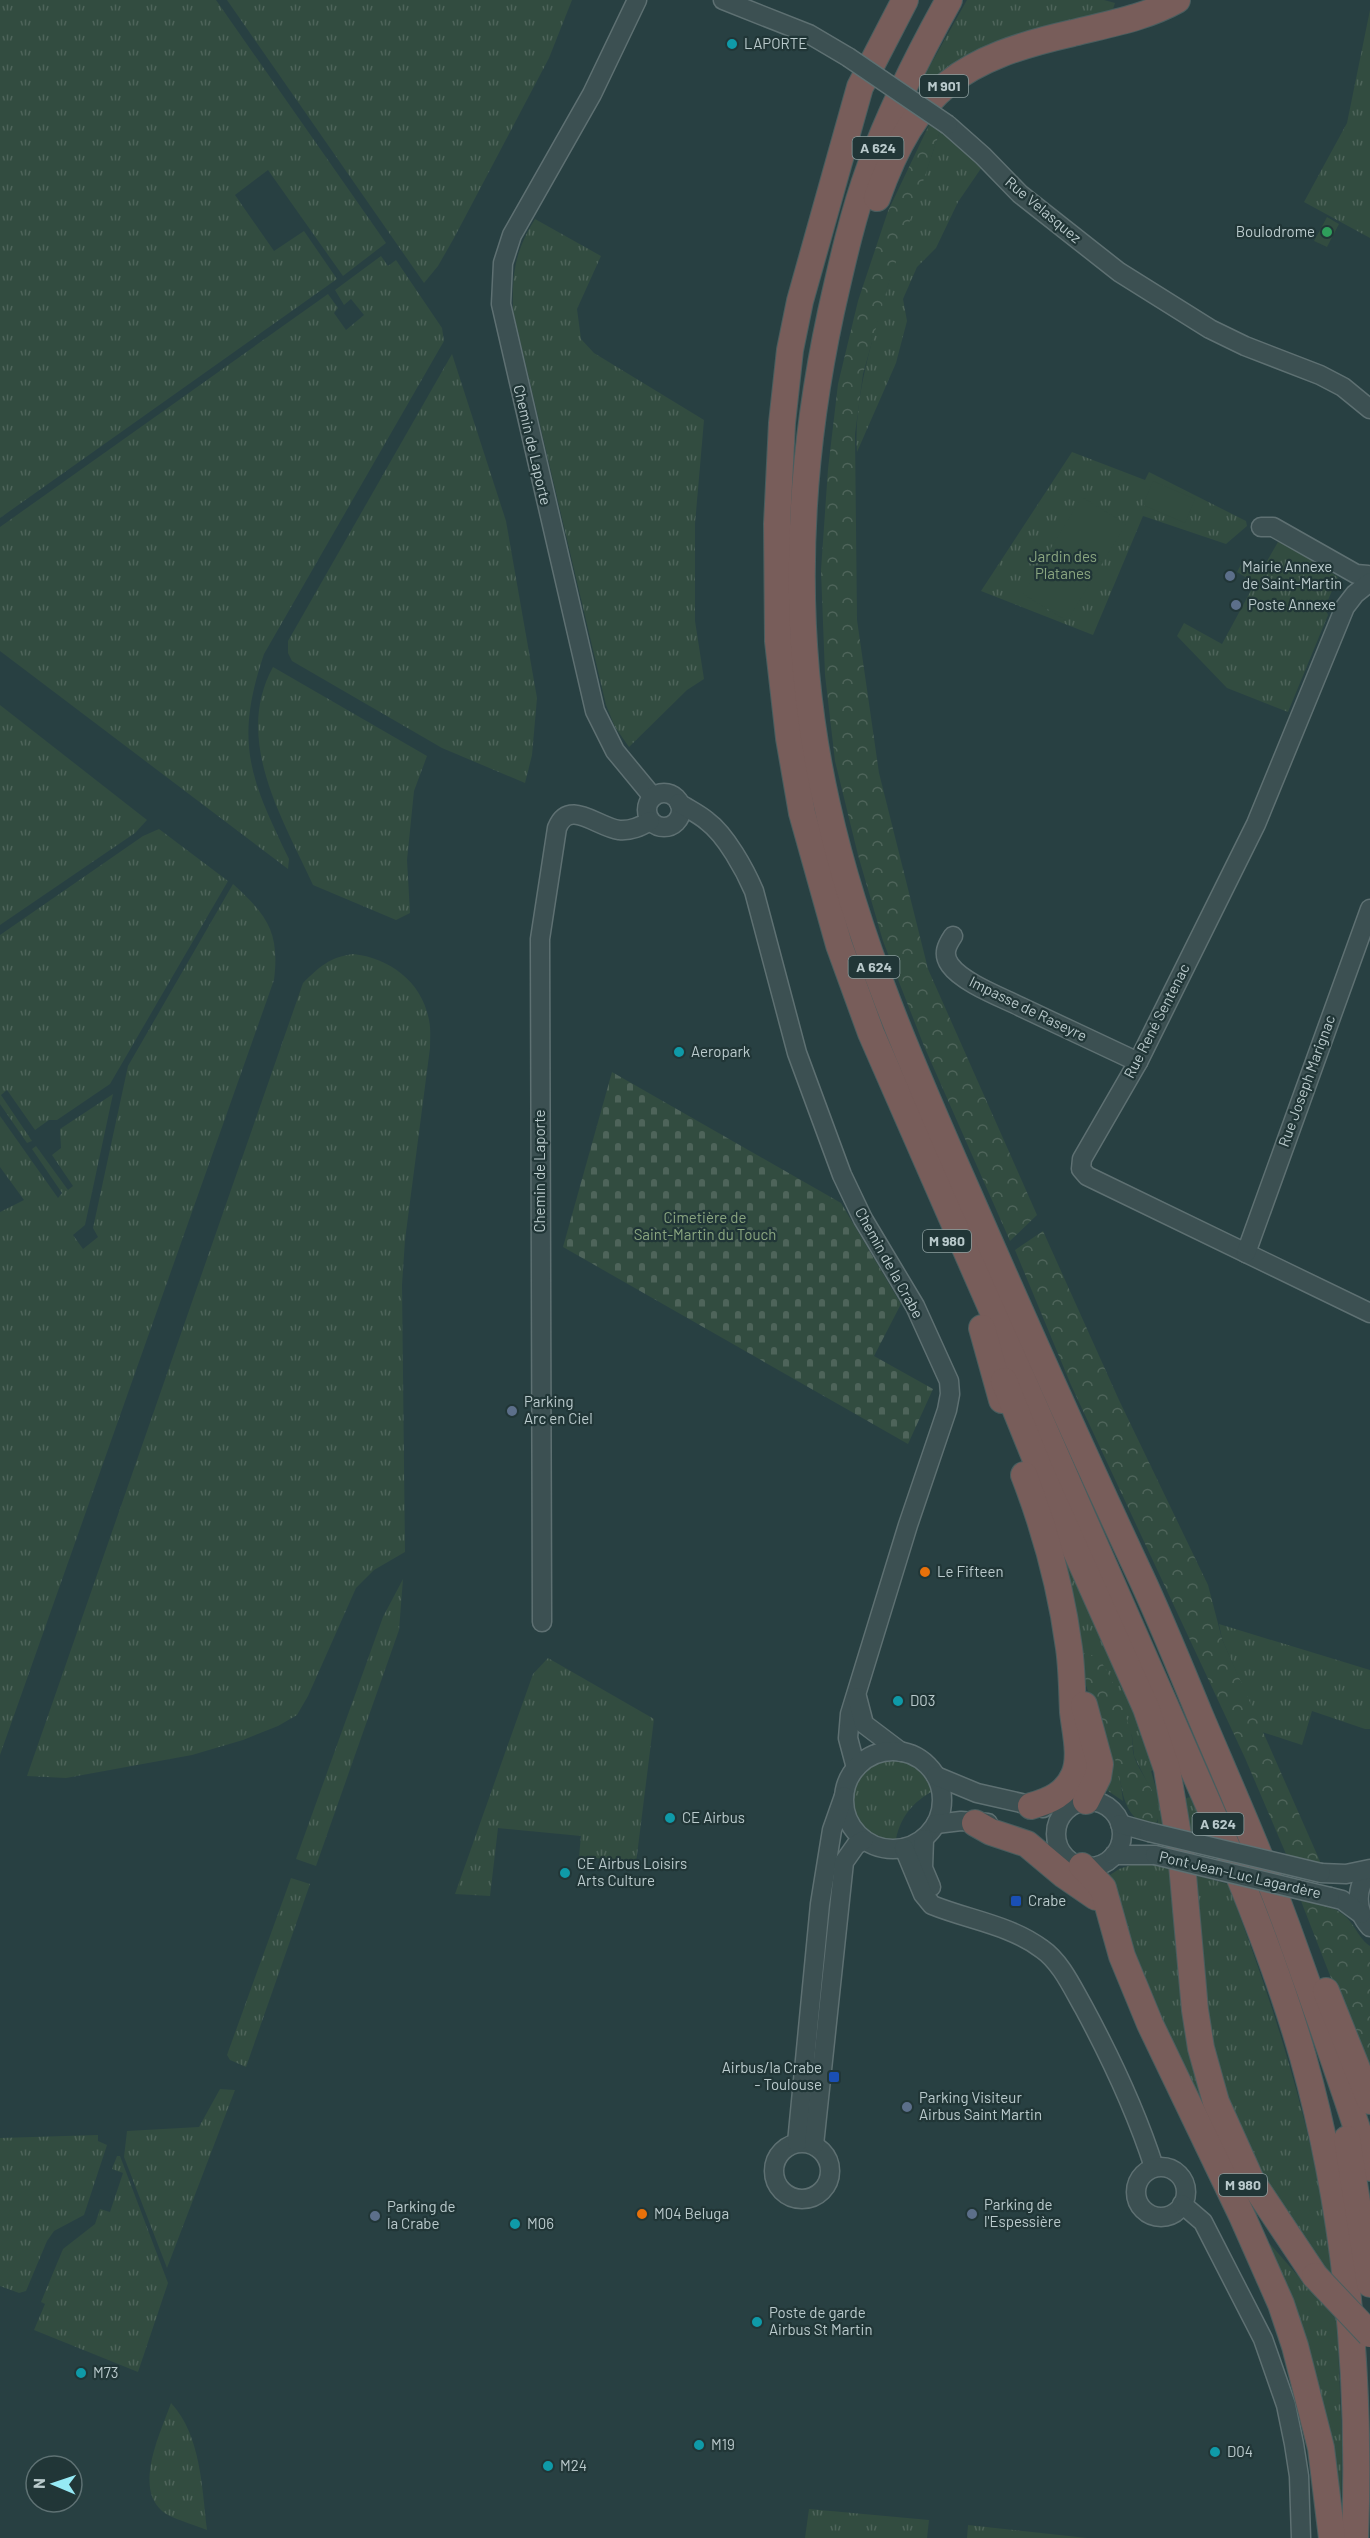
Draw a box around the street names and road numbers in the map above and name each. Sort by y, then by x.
road number: M 901 [920,75,968,97]
road number: A 624 [852,137,904,159]
street label: Rue Velasquez [1002,172,1086,246]
street label: Chemin de Laporte [510,383,556,507]
road number: A 624 [848,956,900,978]
street label: Rue René Sentenac [1119,960,1193,1081]
street label: Impasse de Raseyre [967,972,1090,1044]
street label: Rue Joseph Marignac [1274,1012,1338,1149]
street label: Chemin de Laporte [530,1109,548,1233]
street label: Chemin de la Crabe [852,1204,928,1321]
road number: M 980 [923,1230,971,1252]
road number: A 624 [1192,1813,1244,1835]
street label: Pont Jean-Luc Lagardère [1157,1847,1323,1901]
road number: M 980 [1219,2174,1267,2196]

